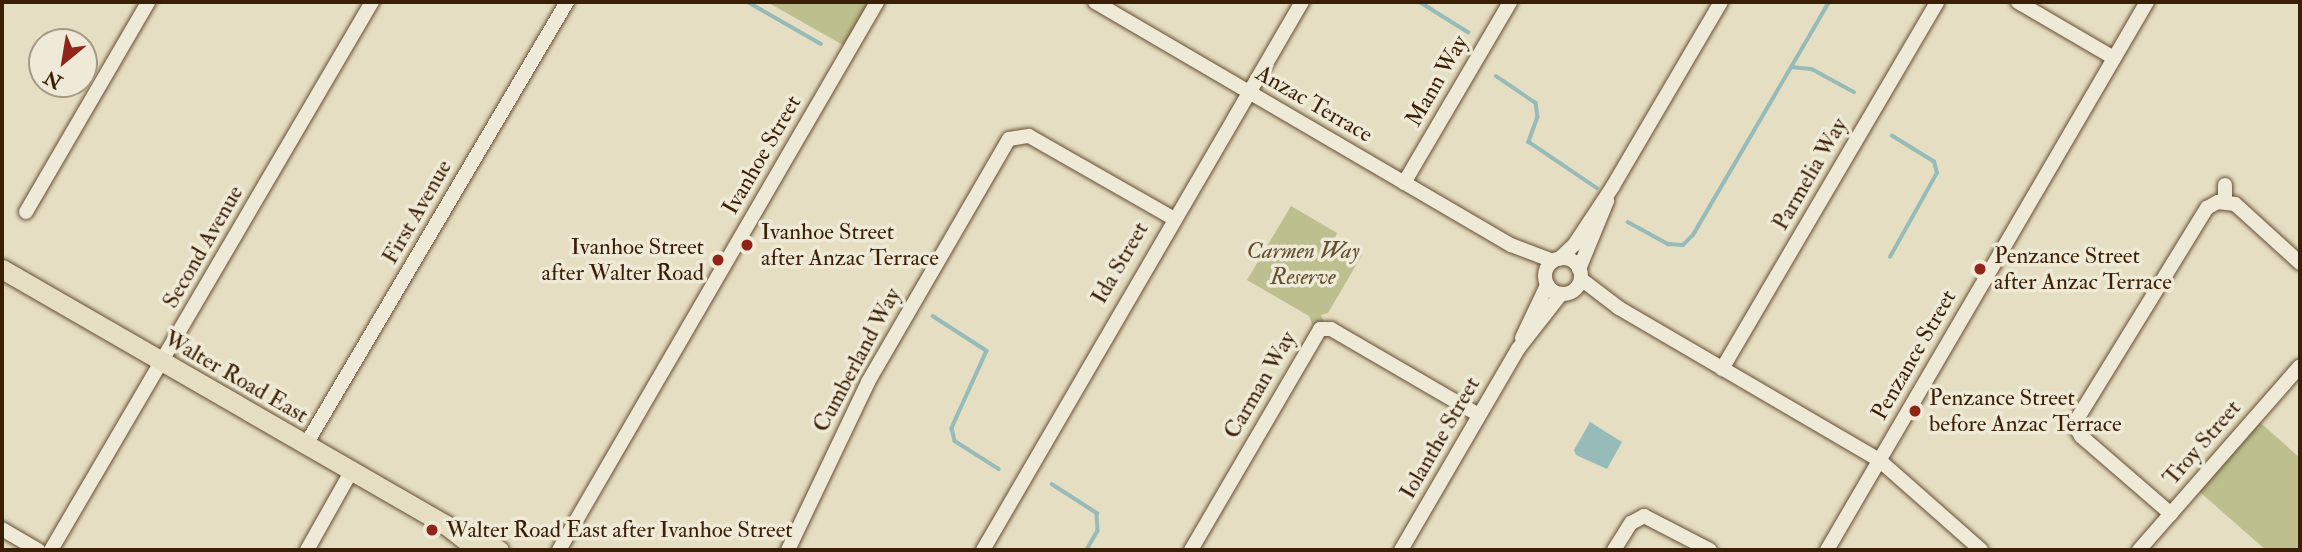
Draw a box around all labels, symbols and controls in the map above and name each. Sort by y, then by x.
north arrow [28,28,98,98]
street label: Mann Way [1400,30,1474,132]
street label: Anzac Terrace [1251,59,1377,149]
text: N [40,65,67,94]
street label: Ivanhoe Street [717,90,807,220]
street label: Parmelia Way [1767,113,1853,235]
street label: First Avenue [376,155,458,269]
street label: Second Avenue [157,181,249,313]
street label: Ida Street [1086,217,1154,309]
place label: Ivanhoe Street after Anzac Terrace [761,218,939,272]
place label: Ivanhoe Street after Walter Road [541,233,704,287]
marker: Ivanhoe Street after Anzac Terrace [739,237,755,253]
park label: Carmen Way Reserve [1246,237,1360,291]
place label: Penzance Street after Anzac Terrace [1994,242,2172,296]
marker: Ivanhoe Street after Walter Road [710,252,726,268]
marker: Penzance Street after Anzac Terrace [1972,261,1988,277]
street label: Cumberland Way [807,283,907,437]
street label: Penzance Street [1866,285,1962,425]
street label: Walter Road East [159,325,313,429]
street label: Carman Way [1218,326,1302,444]
street label: Iolanthe Street [1394,372,1486,504]
place label: Penzance Street before Anzac Terrace [1929,384,2122,438]
street label: Troy Street [2157,395,2247,491]
marker: Penzance Street before Anzac Terrace [1907,403,1923,419]
place label: Walter Road East after Ivanhoe Street [446,516,793,544]
marker: Walter Road East after Ivanhoe Street [424,522,440,538]

